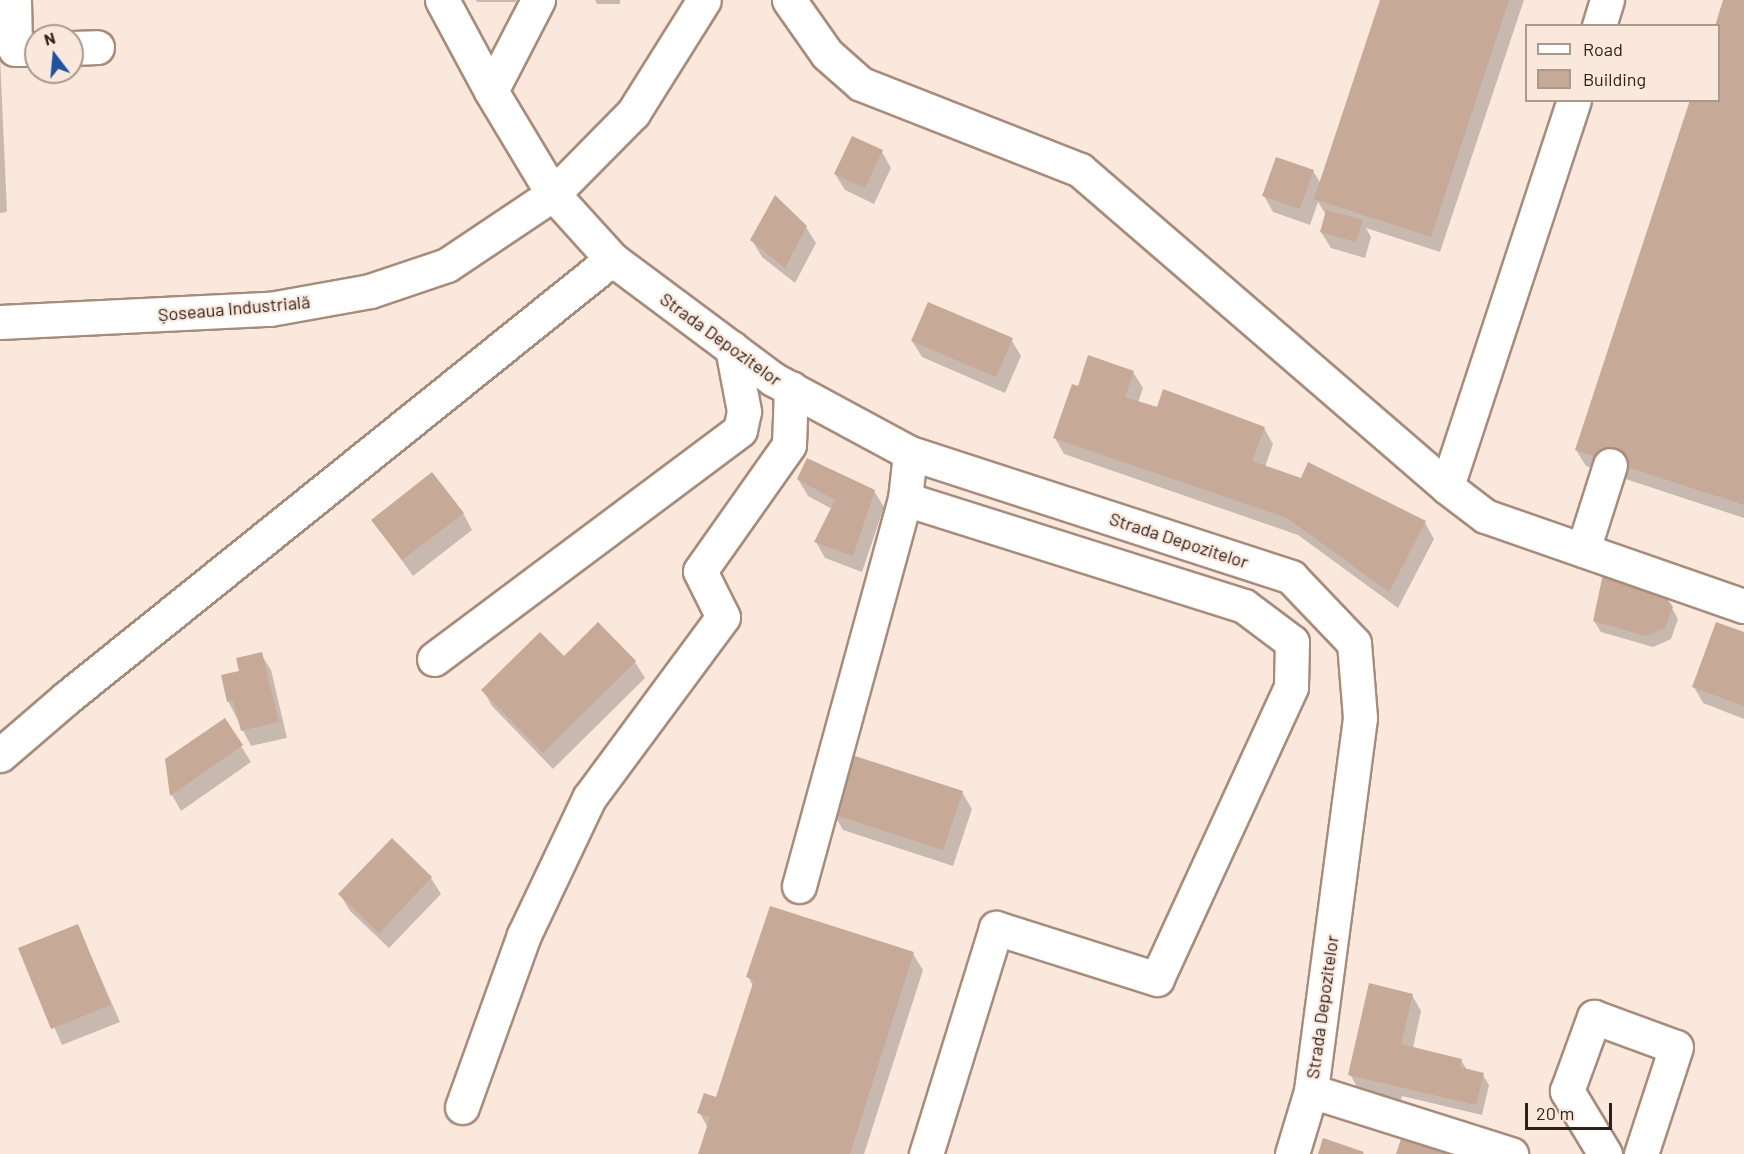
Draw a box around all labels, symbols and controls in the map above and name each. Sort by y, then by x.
north arrow [24,24,84,84]
legend [1525,24,1720,102]
text: N [42,28,57,49]
text: Road [1583,38,1623,60]
text: Building [1583,68,1646,90]
street label: Strada Depozitelor [656,288,786,390]
street label: Șoseaua Industrială [157,291,311,325]
street label: Strada Depozitelor [1107,507,1251,573]
street label: Strada Depozitelor [1301,934,1343,1080]
scale bar [1528,1091,1615,1129]
text: 20 m [1536,1102,1574,1124]

